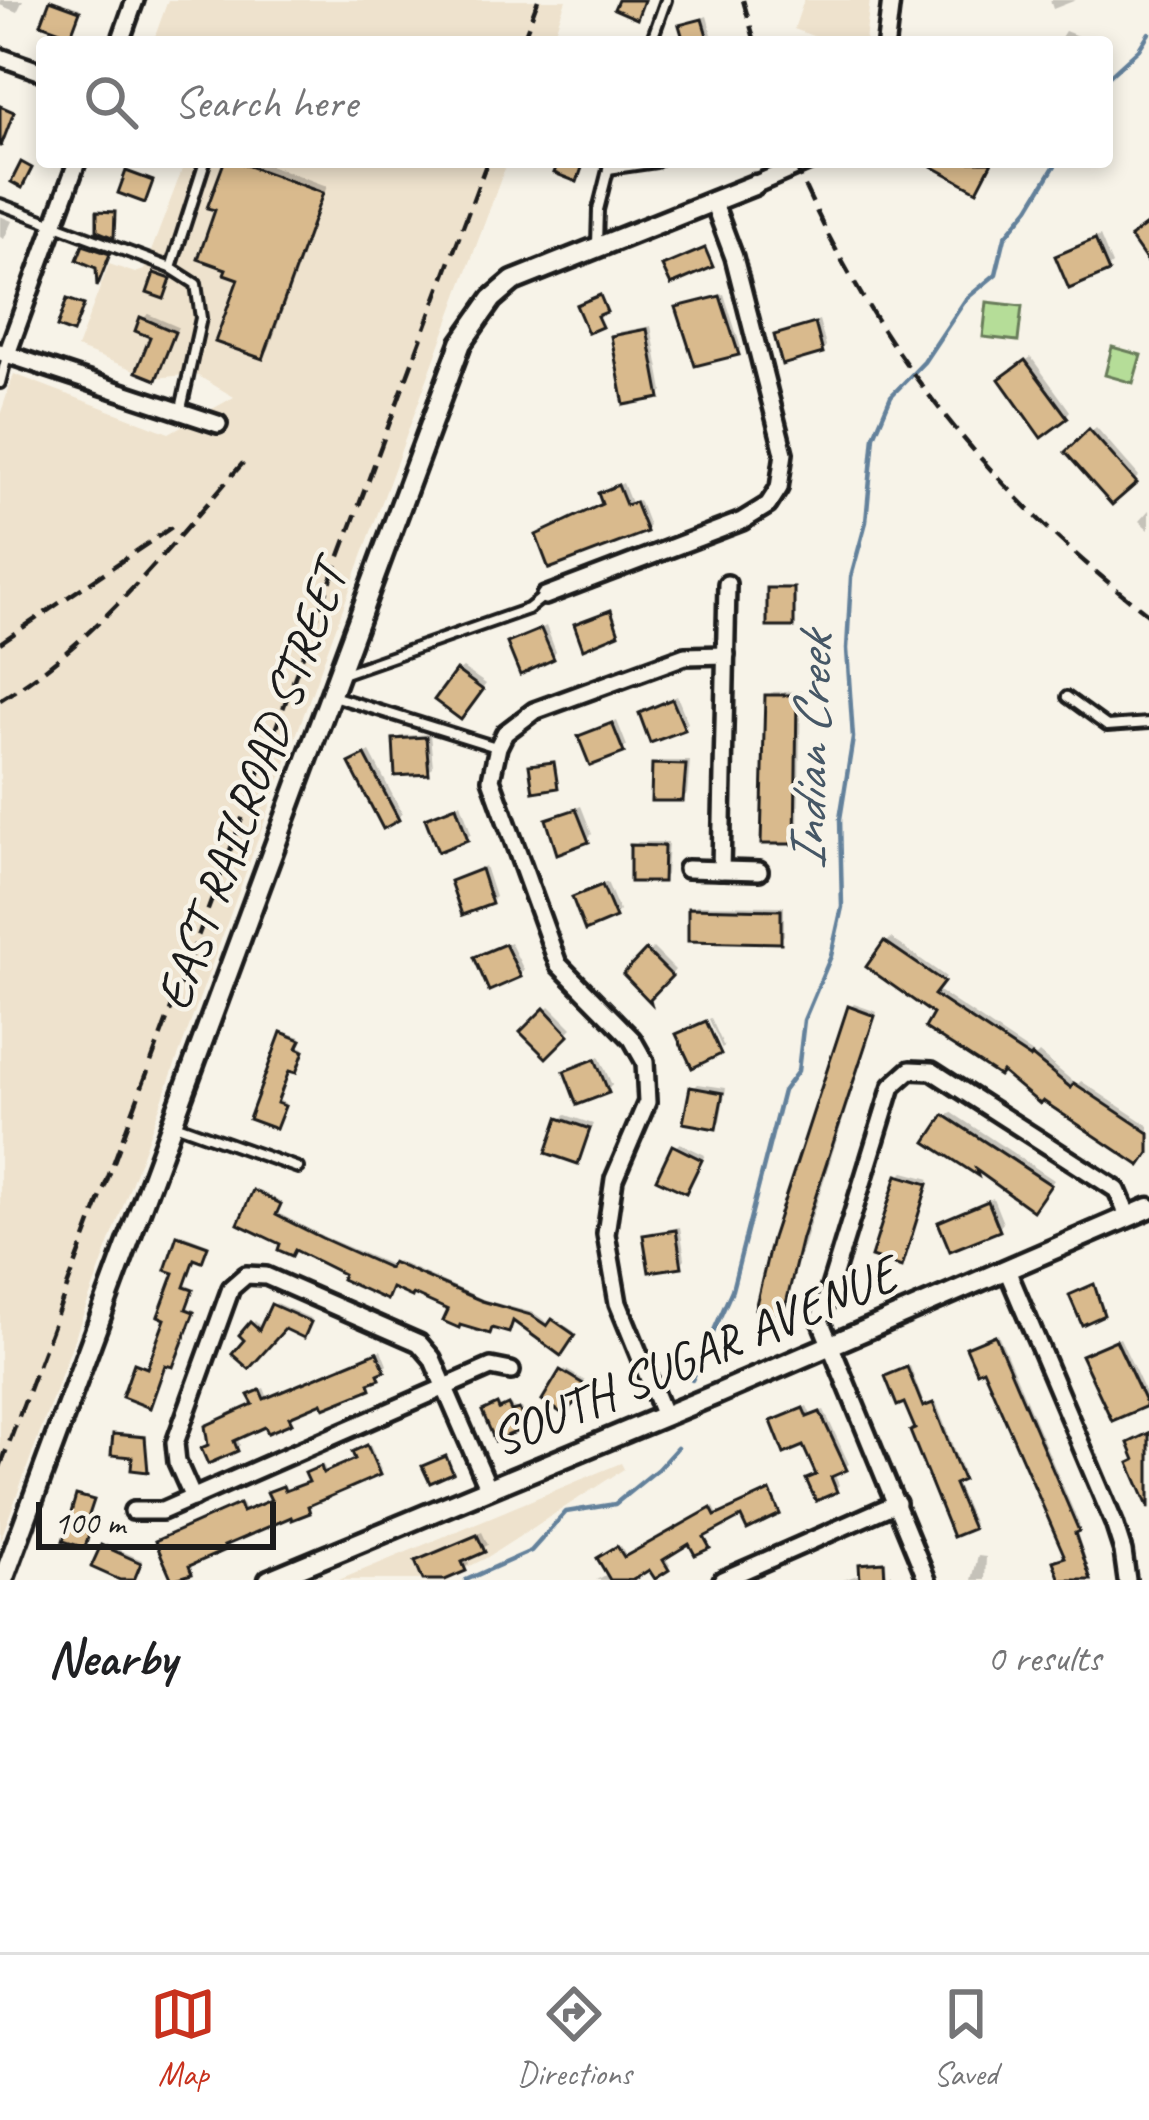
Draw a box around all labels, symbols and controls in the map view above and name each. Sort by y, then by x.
search box [36,36,1113,168]
icon: search [78,69,144,135]
text: Search here [174,74,357,131]
street label: EAST RAILROAD STREET [140,545,365,1018]
water label: Indian Creek [772,625,848,871]
street label: SOUTH SUGAR AVENUE [480,1239,911,1470]
scale bar [36,1496,276,1549]
text: 100 m [54,1502,125,1544]
text: Nearby [48,1626,176,1690]
text: 0 results [987,1634,1101,1683]
tab: Map [150,1981,216,2095]
tab: Directions [517,1981,632,2095]
tab: Saved [933,1981,999,2095]

